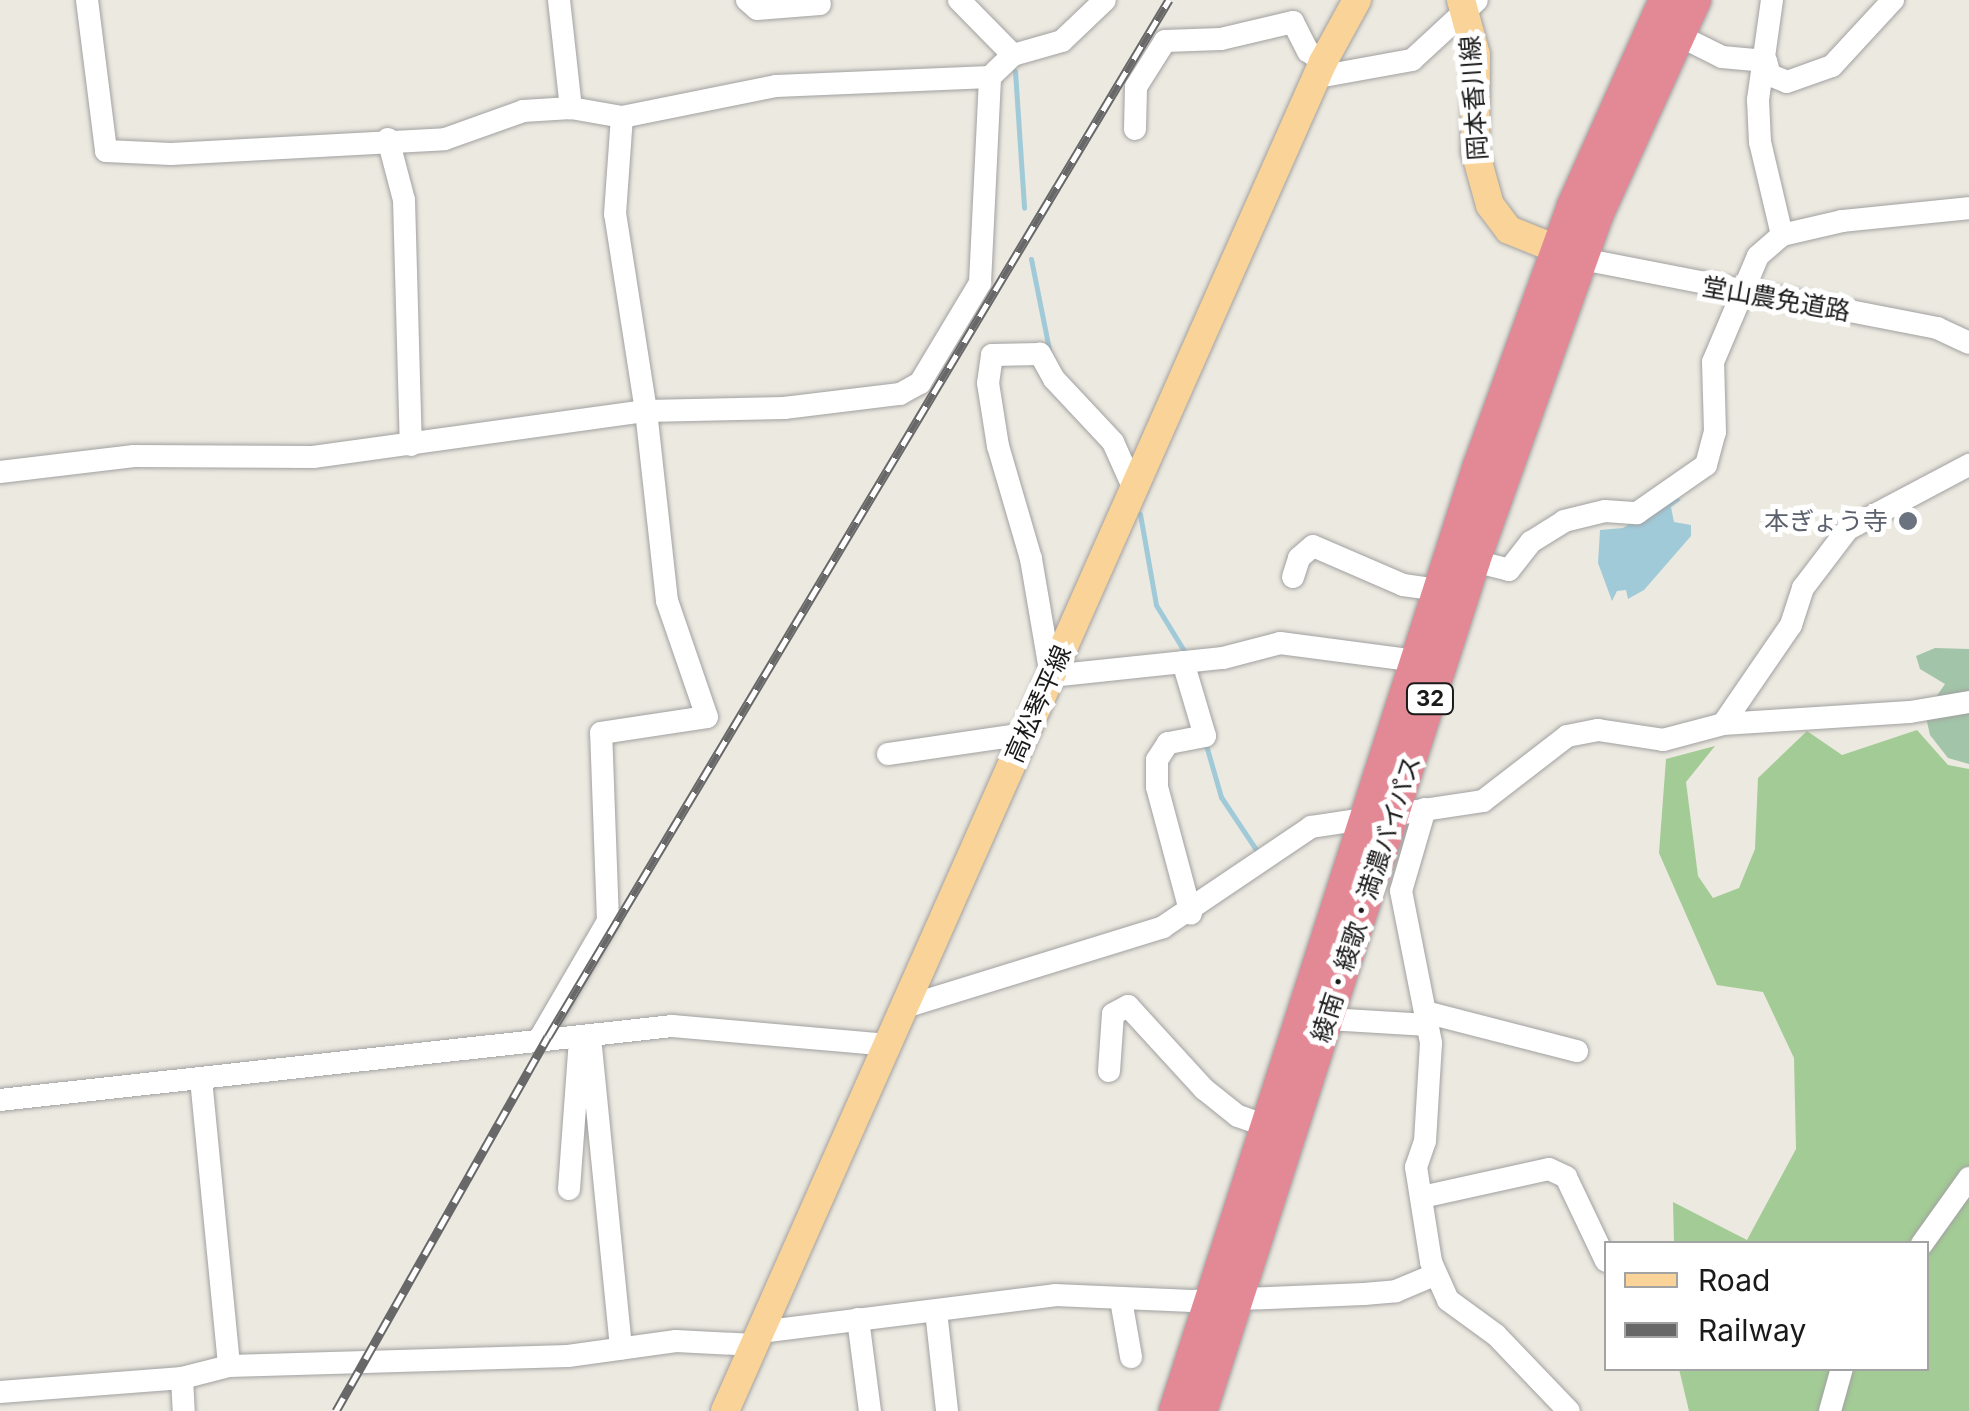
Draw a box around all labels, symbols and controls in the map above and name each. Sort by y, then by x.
street label: 岡本香川線 [1455,35,1493,161]
street label: 堂山農免道路 [1700,271,1852,327]
place label: 本ぎょう寺 [1763,506,1888,536]
marker: 本ぎょう寺 [1897,510,1919,532]
street label: 高松琴平線 [999,641,1077,767]
road number: 32 [1405,682,1455,716]
street label: 綾南・綾歌・満濃バイパス [1305,752,1427,1046]
legend [1604,1241,1929,1371]
text: Road [1698,1262,1770,1298]
text: Railway [1698,1312,1806,1348]

